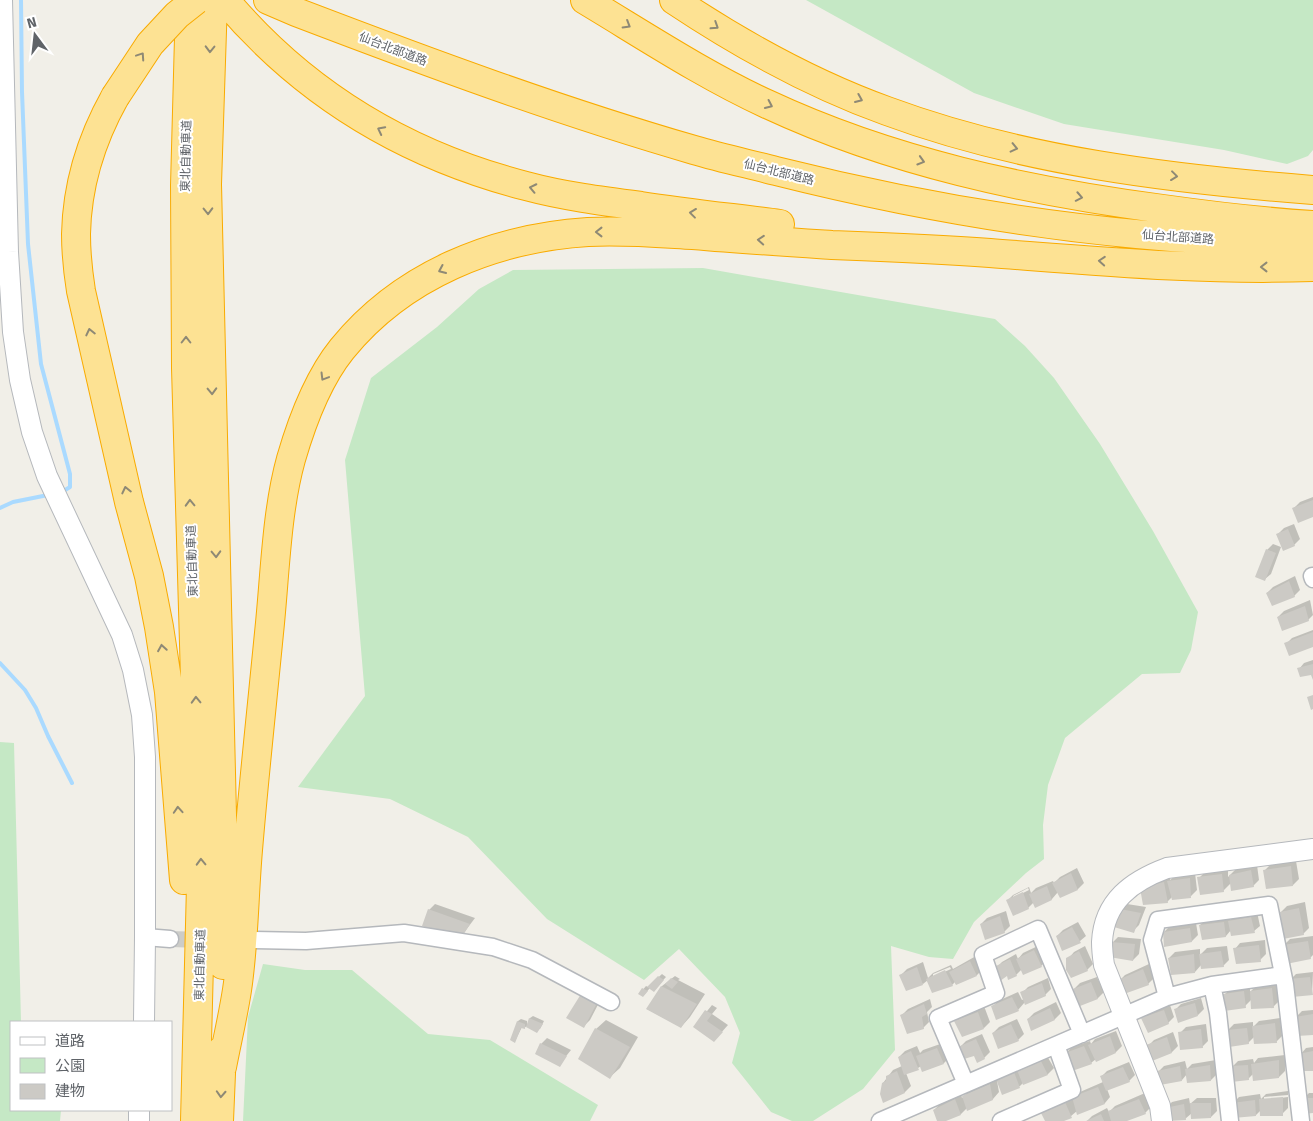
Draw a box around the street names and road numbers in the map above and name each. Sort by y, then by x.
street label: 仙台北部道路 [357,30,429,68]
street label: 東北自動車道 [178,120,194,192]
street label: 仙台北部道路 [742,156,816,188]
street label: 仙台北部道路 [1142,228,1214,246]
street label: 東北自動車道 [184,525,200,597]
street label: 東北自動車道 [192,929,208,1001]

